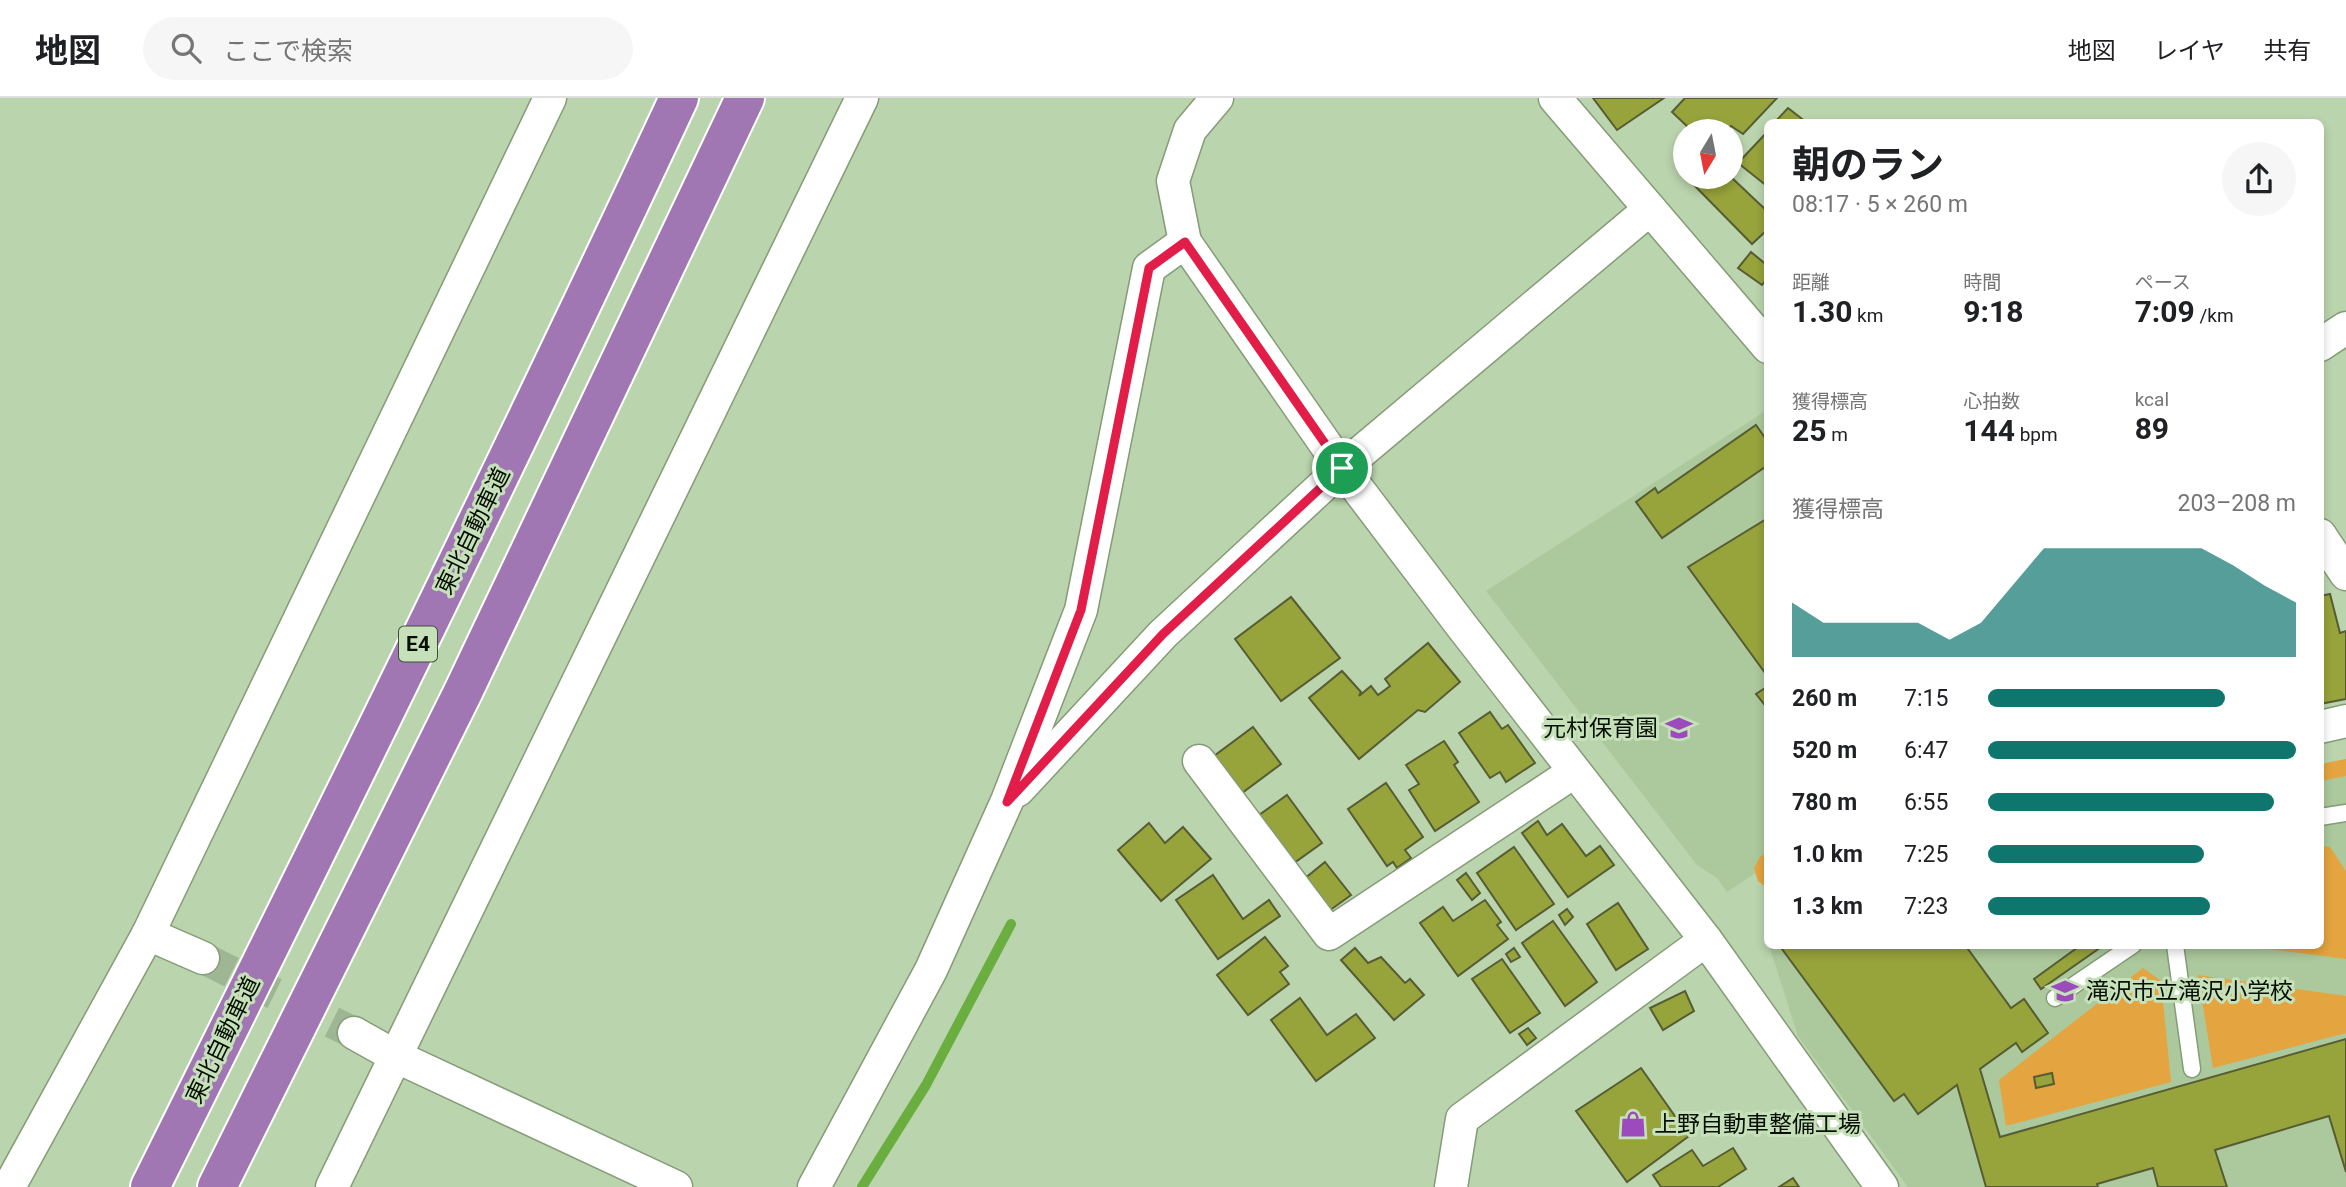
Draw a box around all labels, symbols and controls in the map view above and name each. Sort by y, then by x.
search box [143,17,633,80]
icon: search [167,29,205,67]
text: 地図 [35,31,101,70]
text: ここで検索 [223,36,353,66]
text: 地図 [2068,37,2116,65]
text: レイヤ [2154,37,2225,65]
text: 共有 [2263,37,2311,65]
north arrow [1673,119,1743,189]
map controls [1673,119,1743,189]
button: share [2222,142,2296,216]
text: 朝のラン [1792,143,1944,187]
text: 08:17 · 5 × 260 m [1792,191,1968,218]
text: 距離 [1792,271,1830,294]
text: 時間 [1963,271,2001,294]
text: ペース [2135,271,2191,294]
text: 1.30 [1792,294,1852,329]
text: 9:18 [1963,294,2023,329]
text: 7:09 [2135,294,2195,329]
text: km [1852,304,1883,327]
text: /km [2195,304,2234,327]
text: kcal [2135,388,2169,411]
text: 獲得標高 [1792,390,1868,413]
text: 心拍数 [1963,390,2020,413]
text: 89 [2135,411,2169,446]
text: 25 [1792,413,1826,448]
text: 144 [1963,413,2015,448]
text: m [1826,423,1848,446]
text: bpm [2015,423,2058,446]
pin [1312,438,1372,498]
icon: arrive [1323,449,1361,487]
street label: 東北自動車道 [431,463,515,599]
text: 203–208 m [2177,490,2296,517]
text: 獲得標高 [1792,496,1884,523]
road number: E4 [399,626,437,662]
text: 260 m [1792,685,1857,712]
text: 7:15 [1904,685,1948,712]
school or university icon: 元村保育園 [1664,713,1694,743]
place label: 元村保育園 [1543,715,1658,742]
text: 520 m [1792,737,1857,764]
text: 6:47 [1904,737,1948,764]
text: 780 m [1792,789,1857,816]
text: 6:55 [1904,789,1948,816]
text: 1.0 km [1792,841,1863,868]
text: 7:25 [1904,841,1948,868]
text: 1.3 km [1792,893,1863,920]
text: 7:23 [1904,893,1948,920]
street label: 東北自動車道 [181,972,265,1108]
school or university icon: 滝沢市立滝沢小学校 [2050,976,2080,1006]
place label: 滝沢市立滝沢小学校 [2086,978,2293,1005]
shop icon: 上野自動車整備工場 [1618,1109,1648,1139]
place label: 上野自動車整備工場 [1654,1111,1861,1138]

